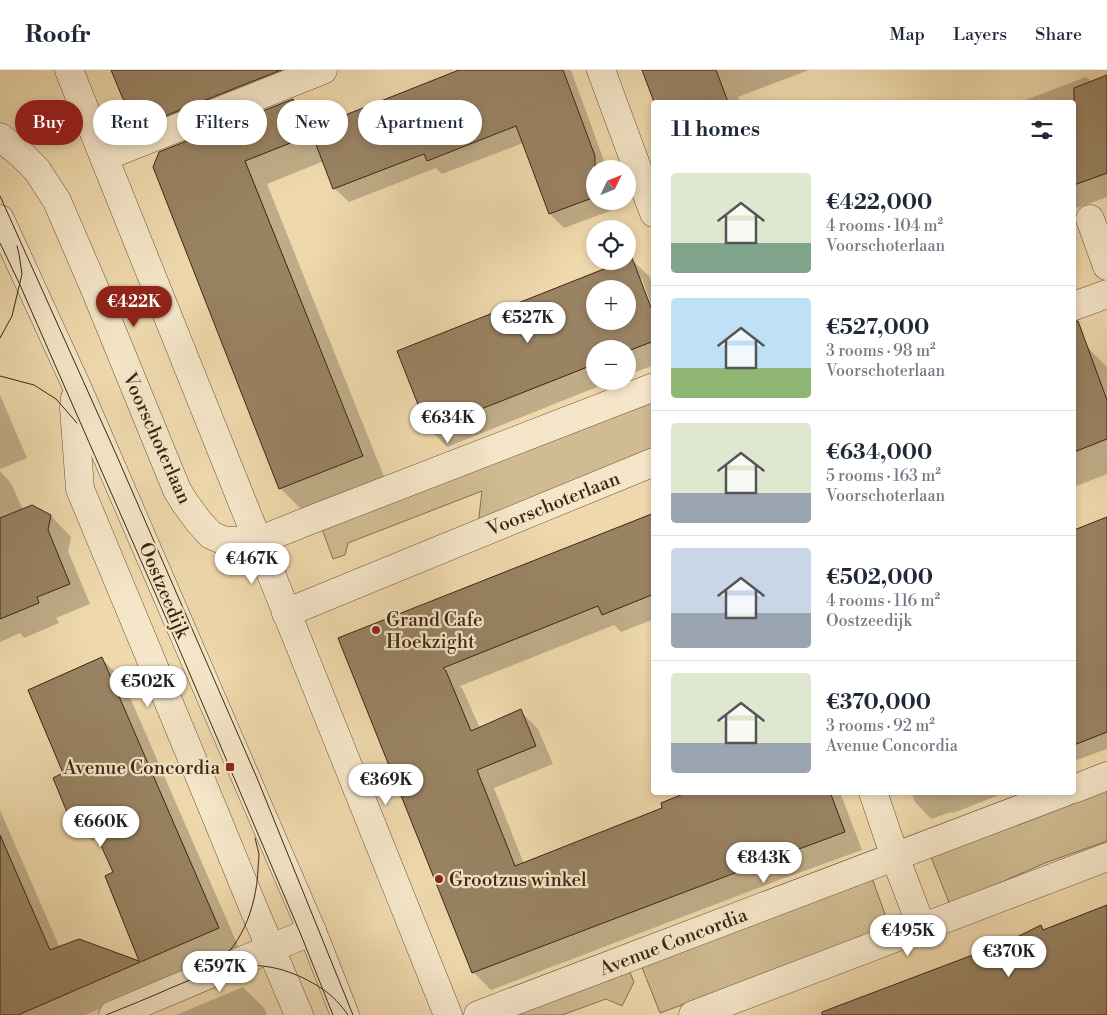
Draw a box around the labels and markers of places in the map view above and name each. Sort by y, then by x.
pin: €422K [99,286,169,328]
pin: €527K [493,302,563,344]
pin: €634K [413,402,483,444]
pin: €467K [217,542,287,585]
place label: Grand Cafe Hoekzight [386,608,483,654]
marker: Grand Cafe Hoekzight [370,624,382,636]
pin: €502K [113,666,183,708]
place label: Avenue Concordia [62,756,220,780]
marker: Avenue Concordia [224,761,236,773]
pin: €369K [351,764,421,806]
pin: €660K [66,806,136,848]
pin: €843K [729,842,799,884]
place label: Grootzus winkel [449,868,587,892]
marker: Grootzus winkel [433,873,445,885]
pin: €495K [873,914,943,957]
pin: €370K [974,936,1044,978]
pin: €597K [185,950,255,993]

